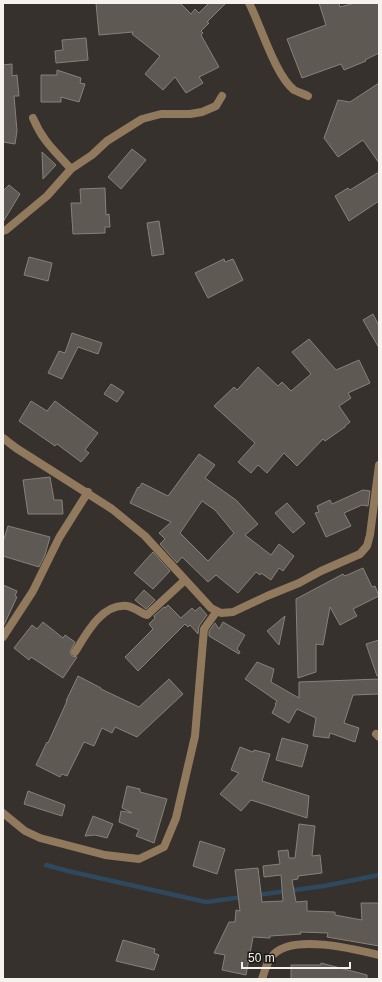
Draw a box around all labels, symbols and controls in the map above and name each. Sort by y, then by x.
scale bar [242,944,350,970]
text: 50 m [248,951,275,965]

